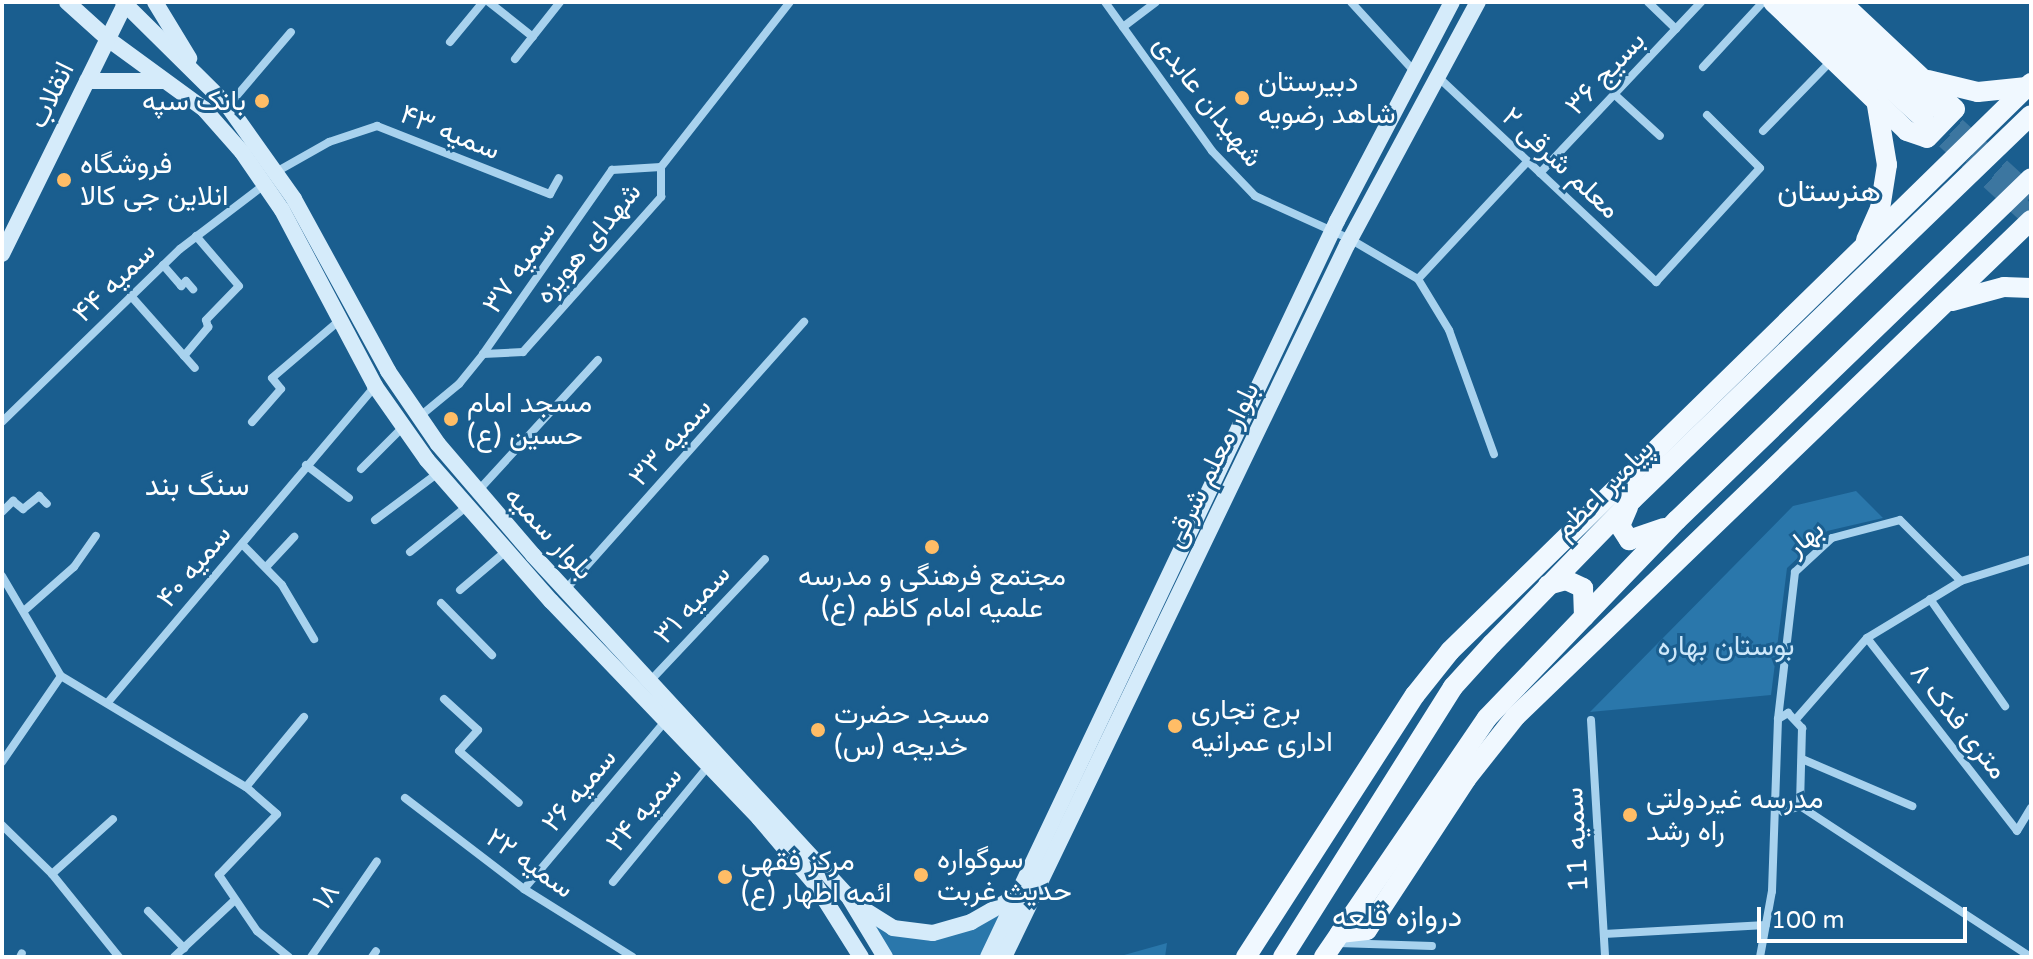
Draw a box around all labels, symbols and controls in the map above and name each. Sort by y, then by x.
street label: بسیج ۳۶ [1558,24,1652,122]
street label: شهیدان عابدی [1146,28,1270,174]
street label: انقلاب [21,56,81,134]
place label: دبیرستان شاهد رضویه [1258,65,1396,131]
place label: بانک سپه [142,84,246,118]
marker: دبیرستان شاهد رضویه [1233,89,1251,107]
marker: بانک سپه [253,92,271,110]
street label: سمیه ۴۳ [395,97,505,167]
street label: معلم شرقی ۲ [1495,100,1627,226]
place label: فروشگاه انلاین جی کالا [80,147,228,213]
marker: فروشگاه انلاین جی کالا [55,171,73,189]
district label: هنرستان [1777,174,1881,210]
street label: شهدای هویزه [528,176,648,310]
street label: سمیه ۳۷ [475,214,563,320]
street label: سمیه ۴۴ [66,234,162,330]
street label: بلوار معلم شرقی [1157,377,1267,553]
place label: مسجد امام حسین (ع) [467,386,592,452]
street label: سمیه ۳۳ [622,391,718,493]
marker: مسجد امام حسین (ع) [442,410,460,428]
street label: پیامبر اعظم [1547,432,1661,546]
district label: سنگ بند [145,468,249,504]
street label: بلوار سمیه [497,479,601,587]
street label: بهار [1779,513,1831,563]
street label: سمیه ۴۰ [150,518,238,614]
marker: مجتمع فرهنگی و مدرسه علمیه امام کاظم (ع) [923,538,941,556]
street label: سمیه ۳۱ [647,557,737,651]
place label: مجتمع فرهنگی و مدرسه علمیه امام کاظم (ع) [798,559,1066,625]
park label: بوستان بهاره [1657,629,1795,663]
street label: ۸ متری فدک [1903,656,2015,786]
place label: برج تجاری اداری عمرانیه [1191,693,1333,759]
place label: مسجد حضرت خدیجه (س) [834,697,990,763]
marker: برج تجاری اداری عمرانیه [1166,717,1184,735]
marker: مسجد حضرت خدیجه (س) [809,721,827,739]
street label: سمیه ۲۶ [535,742,623,838]
street label: سمیه ۲۴ [599,760,689,858]
place label: مدرسه غیردولتی راه رشد [1646,782,1824,848]
street label: سمیه 11 [1556,787,1596,893]
marker: مدرسه غیردولتی راه رشد [1621,806,1639,824]
street label: سمیه ۲۲ [480,821,580,905]
place label: سوگواره حدیث غربت [937,842,1072,908]
place label: مرکز فقهی ائمه اطهار (ع) [741,844,892,910]
marker: سوگواره حدیث غربت [912,866,930,884]
marker: مرکز فقهی ائمه اطهار (ع) [716,868,734,886]
street label: ۱۸ [305,876,347,916]
scale bar [1761,891,1971,941]
district label: دروازه قلعه [1332,899,1462,935]
text: 100 m [1771,906,1845,935]

